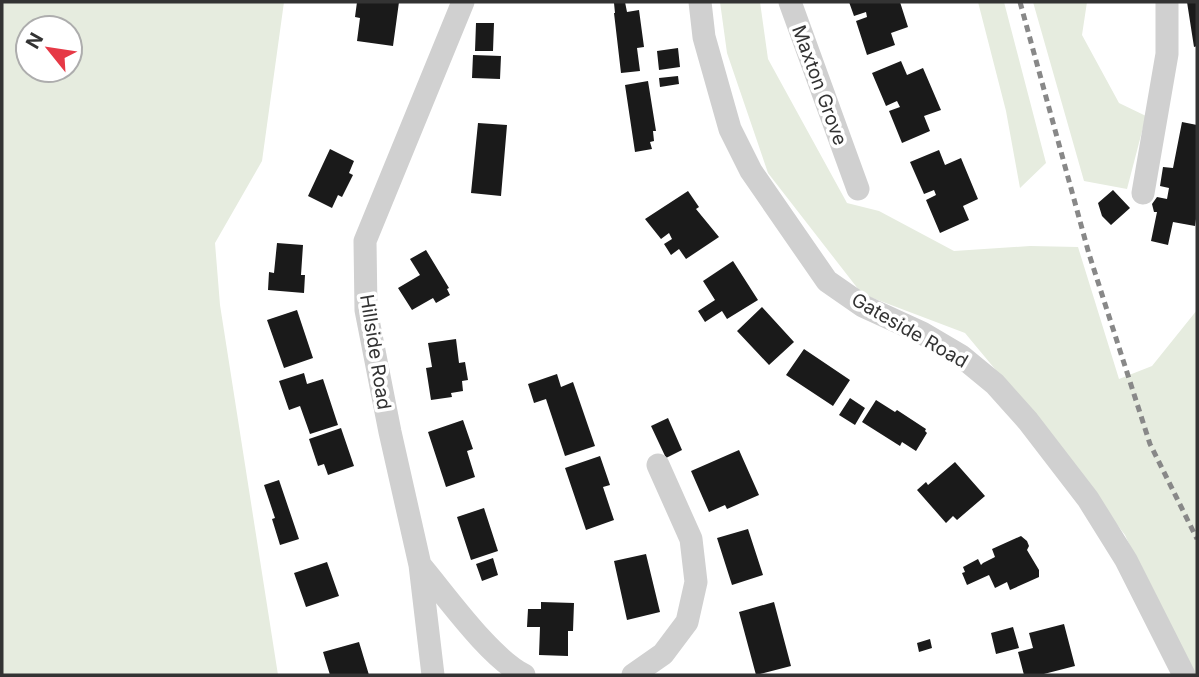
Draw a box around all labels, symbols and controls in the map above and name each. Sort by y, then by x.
north arrow [14,14,84,84]
street label: Maxton Grove [787,22,852,148]
text: N [21,29,48,53]
street label: Gateside Road [848,288,972,373]
street label: Hillside Road [355,293,396,411]

